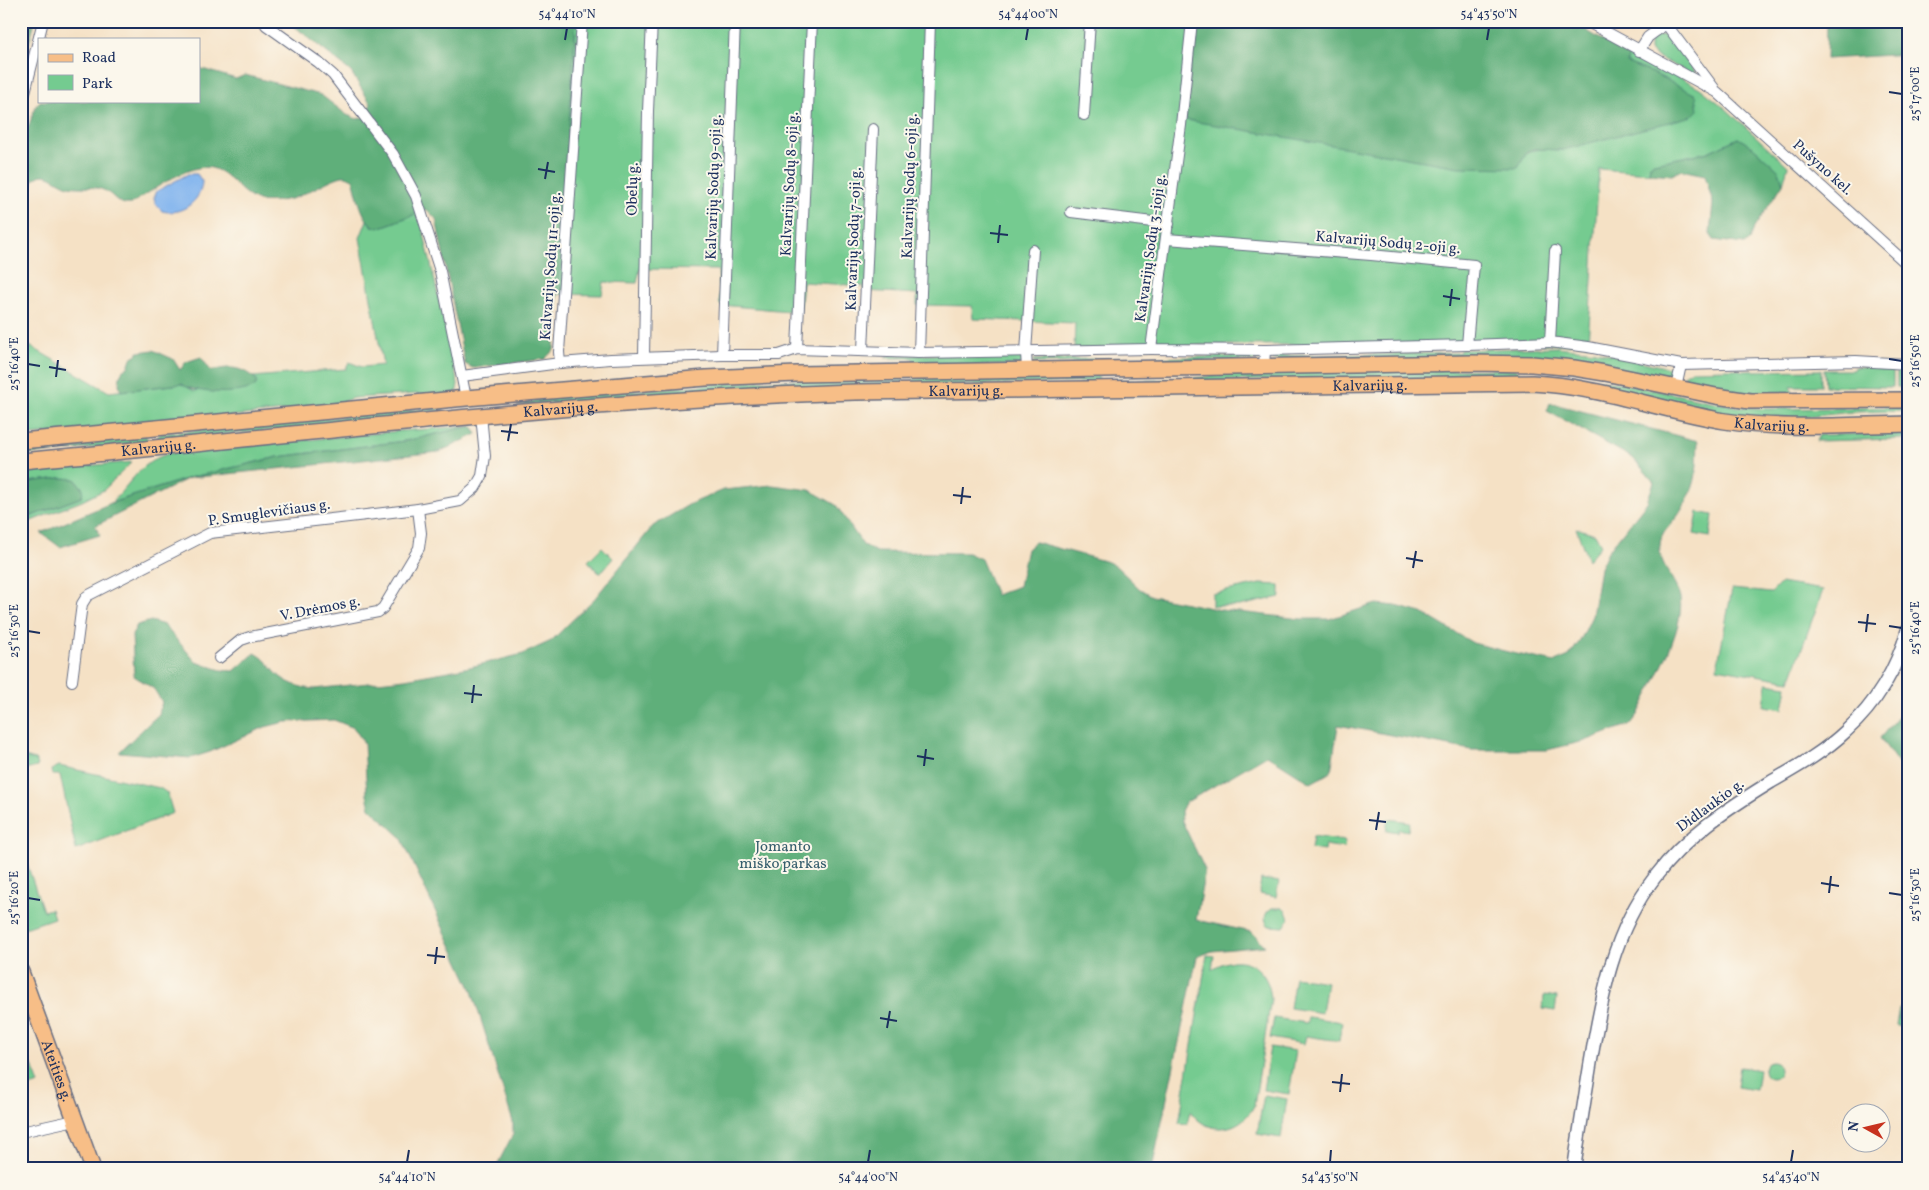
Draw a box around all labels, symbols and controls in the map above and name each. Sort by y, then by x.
text: 54°44'10"N [538,7,596,23]
text: 54°44'00"N [998,7,1058,23]
text: 54°43'50"N [1461,7,1518,23]
legend [38,38,200,102]
text: Road [82,48,116,69]
text: 25°17'00"E [1908,66,1924,122]
text: Park [82,74,113,95]
street label: Kalvarijų Sodų 8-oji g. [776,111,805,257]
street label: Kalvarijų Sodų 6-oji g. [897,113,924,259]
street label: Kalvarijų Sodų 9-oji g. [701,114,728,260]
street label: Pušyno kel. [1787,135,1857,201]
street label: Obelų g. [623,162,644,216]
street label: Kalvarijų Sodų 7-oji g. [841,167,868,311]
street label: Kalvarijų Sodų 3-ioji g. [1131,173,1172,324]
street label: Kalvarijų Sodų 11-oji g. [536,191,567,341]
street label: Kalvarijų Sodų 2-oji g. [1315,227,1461,260]
text: 25°16'50"E [1908,334,1924,388]
text: 25°16'40"E [7,337,23,391]
street label: Kalvarijų g. [1332,376,1408,398]
street label: Kalvarijų g. [928,381,1004,403]
street label: Kalvarijų g. [522,397,599,424]
street label: Kalvarijų g. [1733,413,1809,438]
street label: Kalvarijų g. [120,435,197,463]
street label: P. Smuglevičiaus g. [207,495,332,532]
street label: V. Drėmos g. [278,591,362,628]
text: 25°16'40"E [1908,601,1924,655]
text: 25°16'30"E [7,604,23,658]
street label: Didlaukio g. [1673,774,1749,838]
park label: Jomanto miško parkas [739,837,827,875]
text: 25°16'30"E [1908,868,1924,922]
text: 25°16'20"E [7,871,23,925]
street label: Ateities g. [35,1037,77,1105]
north arrow [1842,1102,1892,1152]
text: N [1844,1120,1865,1133]
text: 54°44'10"N [378,1170,436,1186]
text: 54°44'00"N [838,1170,898,1186]
text: 54°43'50"N [1302,1170,1359,1186]
text: 54°43'40"N [1762,1170,1820,1186]

